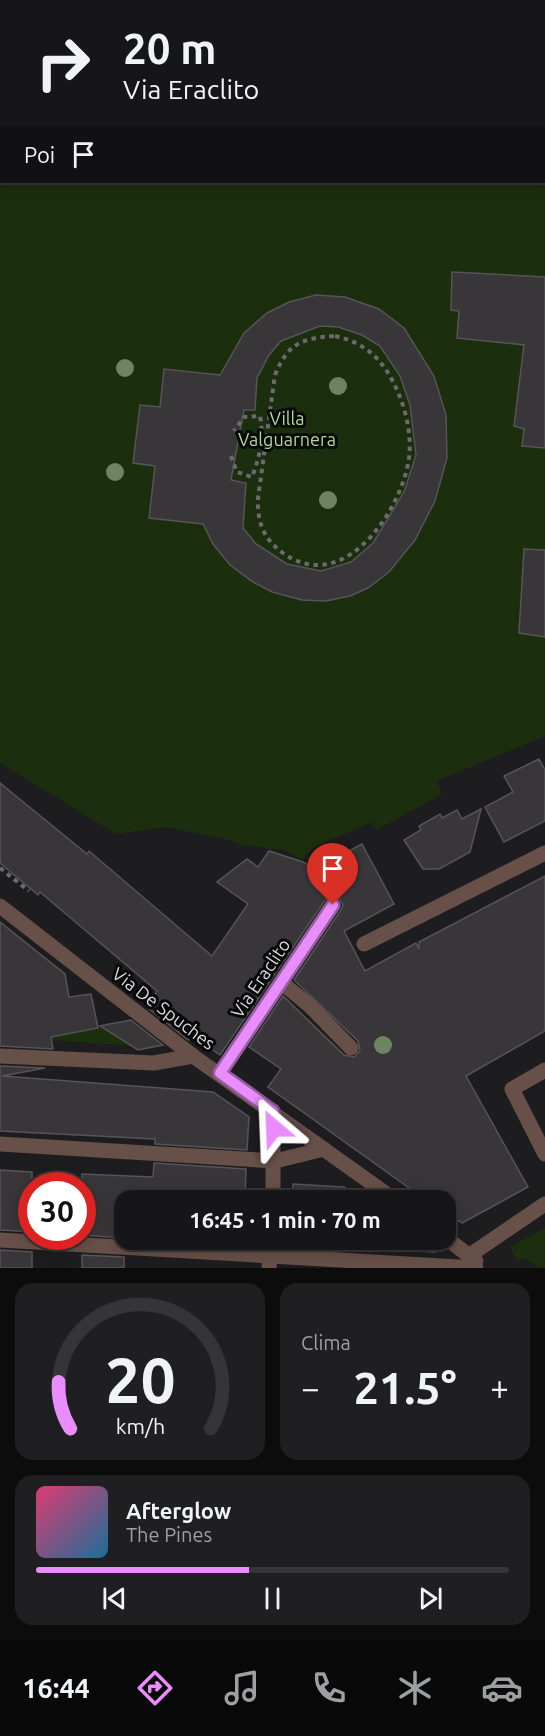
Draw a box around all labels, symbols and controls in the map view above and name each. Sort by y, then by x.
icon: right [24,24,102,102]
text: 20 m [123,25,217,72]
text: Via Eraclito [123,74,259,104]
icon: arrive [67,138,100,171]
text: Poi [24,142,55,167]
park label: Villa Valguarnera [238,408,336,449]
pin [307,843,358,905]
icon: arrive [316,852,349,885]
street label: Via Eraclito [226,935,294,1021]
street label: Via De Spuches [109,963,219,1053]
position arrow [242,1096,306,1160]
speed limit sign: 30 [18,1172,96,1250]
text: 16:45 · 1 min · 70 m [189,1207,381,1232]
text: Clima [301,1331,351,1354]
text: 20 [105,1345,175,1415]
text: 21.5° [353,1362,457,1413]
text: − [301,1369,320,1406]
text: + [490,1369,509,1406]
text: km/h [115,1414,165,1438]
text: Afterglow [126,1498,231,1523]
text: The Pines [126,1523,212,1546]
icon: previous [98,1582,131,1615]
icon: pause [256,1582,289,1615]
icon: next [414,1582,447,1615]
icon: directions [134,1667,176,1709]
icon: music [221,1667,263,1709]
icon: phone [308,1667,350,1709]
icon: climate [394,1667,436,1709]
icon: car [481,1667,523,1709]
text: 16:44 [22,1673,90,1703]

